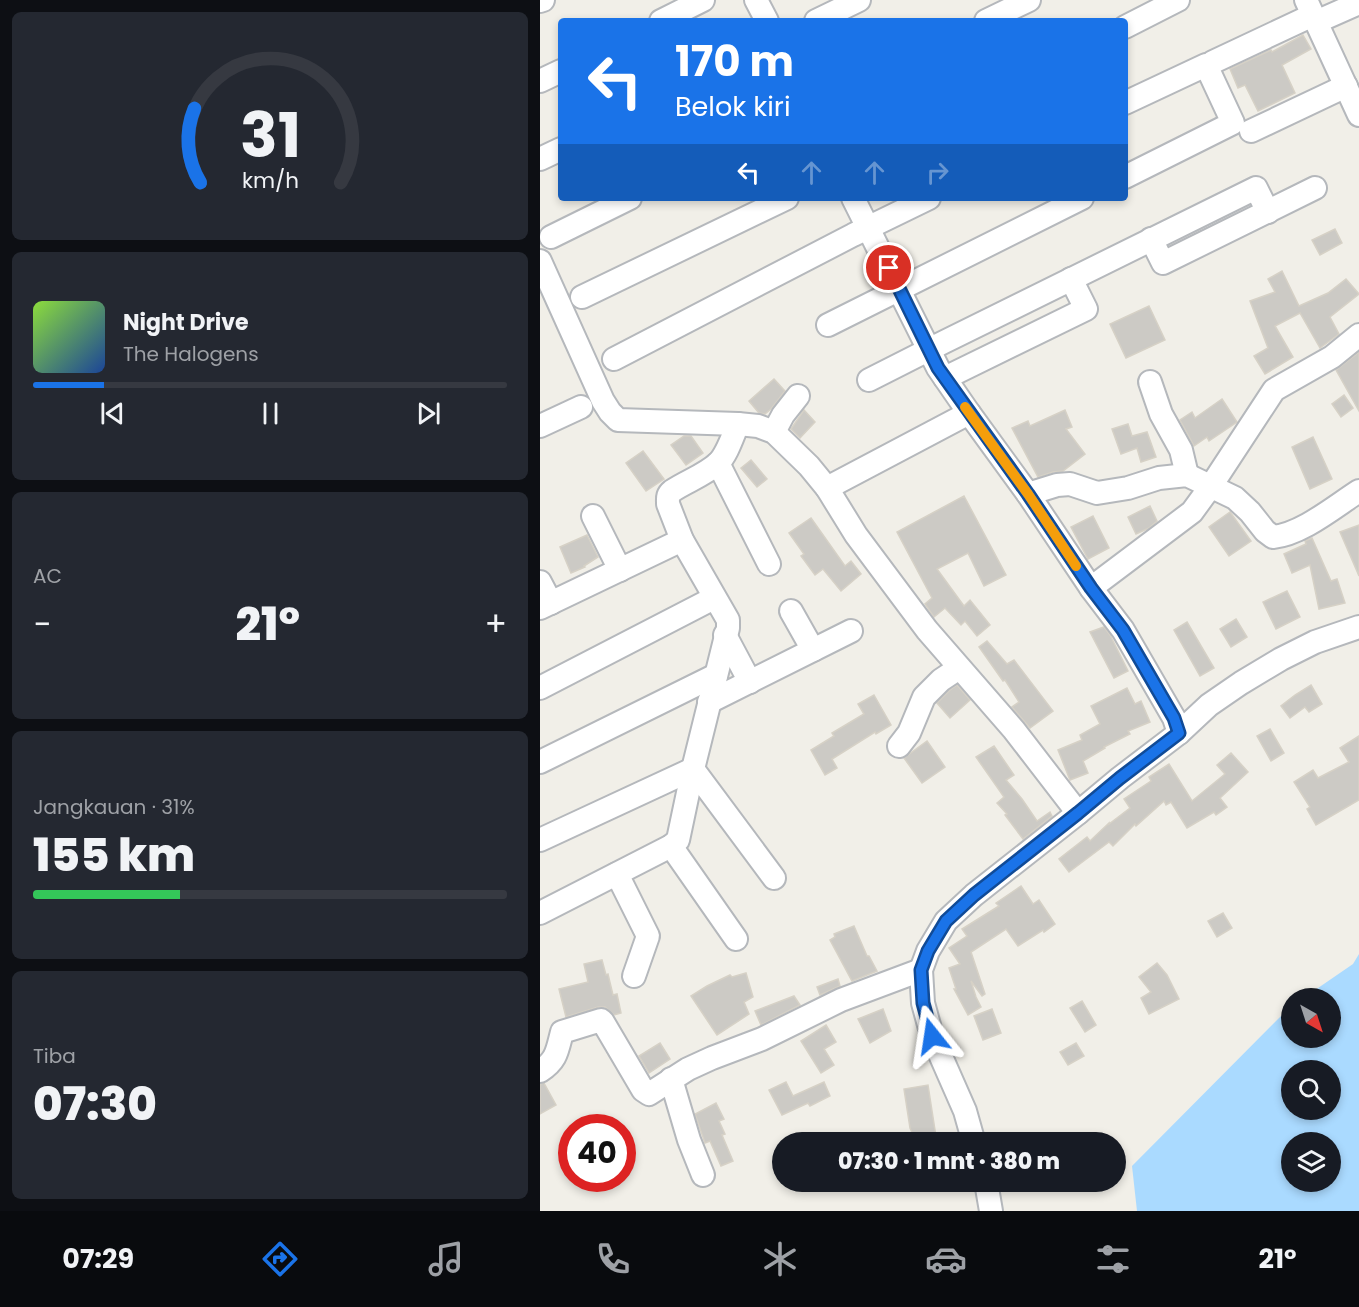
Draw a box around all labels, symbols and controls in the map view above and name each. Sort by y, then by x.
text: 170 m [675,32,794,91]
icon: left [576,42,654,120]
text: Belok kiri [675,88,791,125]
text: 31 [239,91,301,179]
icon: left [732,156,765,189]
icon: ahead [795,156,828,189]
icon: ahead [858,156,891,189]
icon: right [921,156,954,189]
text: km/h [241,165,299,196]
pin [863,242,914,293]
icon: arrive [872,251,905,284]
text: Night Drive [123,307,249,338]
text: The Halogens [123,340,259,368]
icon: previous [96,397,129,430]
icon: pause [254,397,287,430]
icon: next [412,397,445,430]
text: AC [33,562,62,590]
text: 21° [236,593,300,656]
text: − [33,601,51,648]
text: + [484,601,507,648]
text: Jangkauan · 31% [33,793,195,821]
text: 155 km [33,824,195,887]
north arrow [1281,988,1341,1048]
map controls [1281,988,1341,1192]
position arrow [900,1004,964,1068]
text: Tiba [33,1042,76,1070]
button: search [1281,1060,1341,1120]
text: 07:30 [33,1073,157,1136]
speed limit sign: 40 [558,1114,636,1192]
button: layers [1281,1132,1341,1192]
text: 07:30 · 1 mnt · 380 m [838,1146,1060,1177]
icon: directions [259,1238,301,1280]
icon: music [425,1238,467,1280]
icon: phone [592,1238,634,1280]
icon: climate [759,1238,801,1280]
icon: car [925,1238,967,1280]
icon: filters [1092,1238,1134,1280]
text: 07:29 [62,1240,134,1277]
text: 21° [1259,1240,1297,1277]

